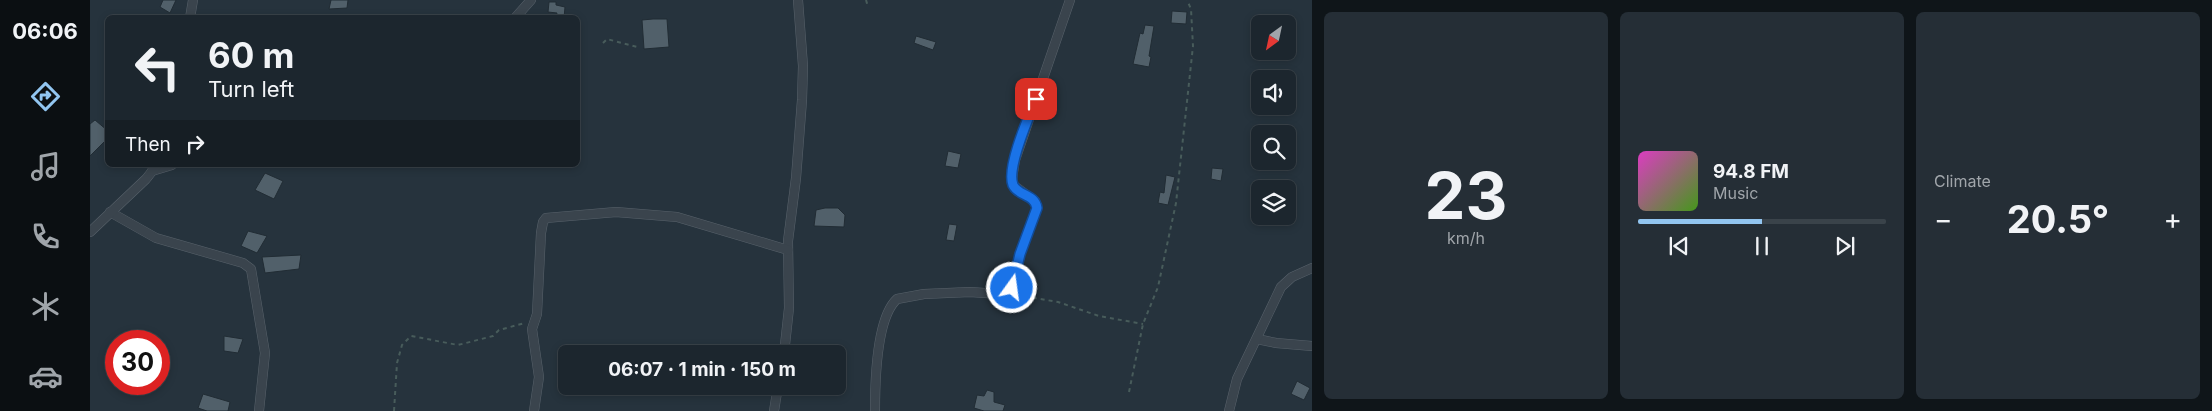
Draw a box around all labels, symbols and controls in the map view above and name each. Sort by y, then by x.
north arrow [1251,15,1296,60]
map controls [1251,15,1296,225]
text: 06:06 [12,18,78,44]
text: 60 m [208,34,295,76]
icon: left [125,35,190,100]
button: sound [1251,70,1296,115]
text: Turn left [208,76,294,102]
pin [1015,78,1057,120]
icon: directions [28,79,63,114]
icon: arrive [1022,85,1050,113]
button: search [1251,125,1296,170]
icon: right [181,130,209,158]
text: Then [125,133,171,156]
icon: music [28,149,63,184]
text: 23 [1425,156,1507,235]
text: 94.8 FM [1713,160,1789,183]
text: Climate [1934,171,1991,191]
button: layers [1251,180,1296,225]
text: Music [1713,183,1758,203]
text: 20.5° [2007,196,2109,242]
text: − [1934,202,1953,236]
text: + [2163,202,2182,236]
icon: phone [28,219,63,254]
text: km/h [1447,228,1485,248]
icon: previous [1665,232,1693,260]
icon: pause [1748,232,1776,260]
icon: next [1831,232,1859,260]
position arrow [985,261,1037,313]
icon: climate [28,289,63,324]
speed limit sign: 30 [105,330,170,395]
text: 06:07 · 1 min · 150 m [608,358,796,381]
icon: car [28,359,63,394]

